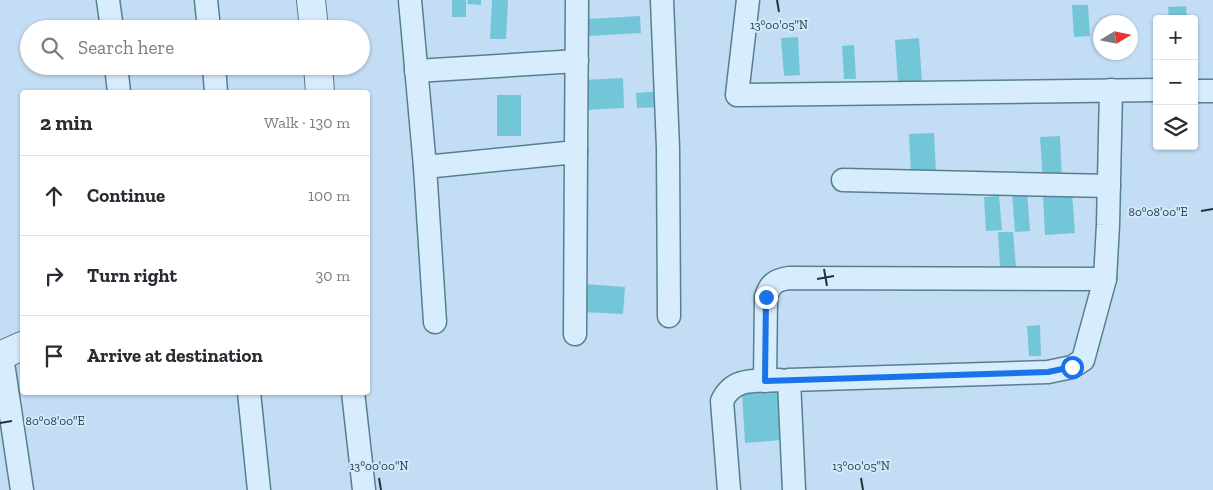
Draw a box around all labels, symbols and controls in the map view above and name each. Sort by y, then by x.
north arrow [1093,15,1138,60]
map controls [1153,15,1198,150]
button: + [1153,15,1198,60]
text: 13°00'05"N [750,18,808,32]
search box [20,20,370,75]
icon: search [38,34,66,62]
text: Search here [78,36,174,59]
button: − [1153,60,1198,105]
button: layers [1153,105,1198,150]
text: 2 min [40,110,92,135]
text: Walk · 130 m [264,113,350,132]
icon: ahead [40,182,68,210]
text: Continue [87,184,165,207]
text: 100 m [308,186,350,205]
text: 80°08'00"E [1128,205,1188,219]
icon: right [40,262,68,290]
text: Turn right [87,264,177,287]
text: 30 m [316,266,350,285]
route end [755,286,778,309]
icon: arrive [40,342,68,370]
text: Arrive at destination [87,344,263,367]
route start [1061,356,1084,379]
text: 80°08'00"E [25,414,85,428]
text: 13°00'00"N [350,459,408,473]
text: 13°00'05"N [832,459,890,473]

